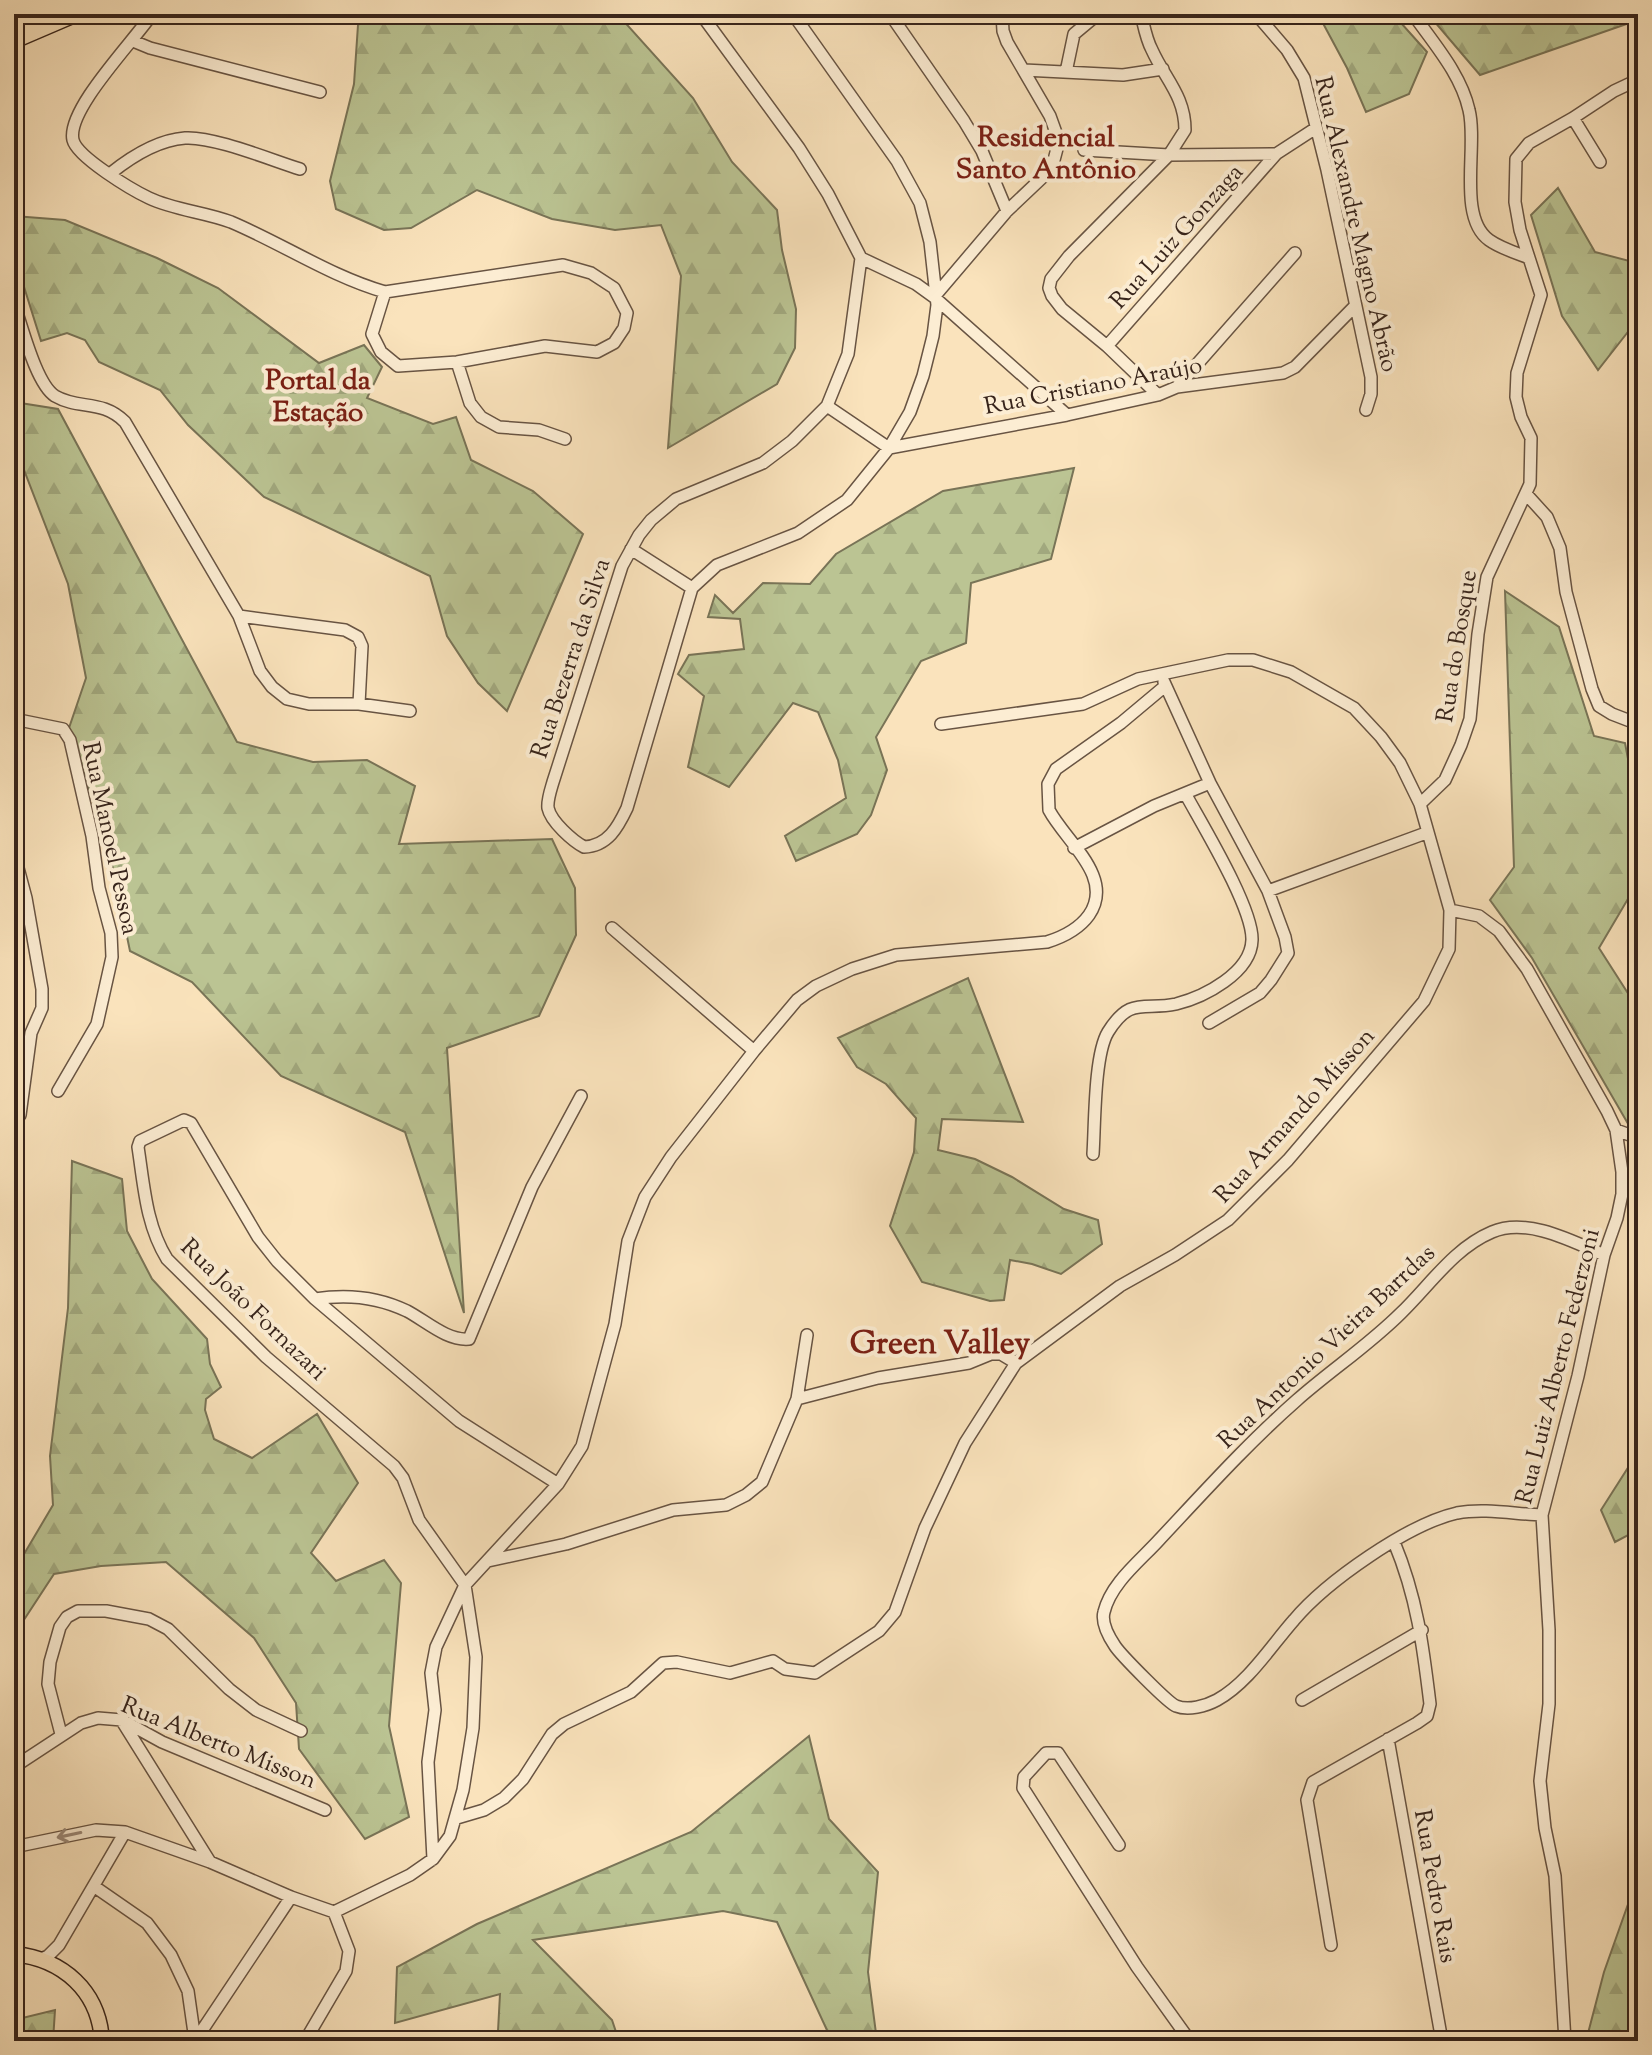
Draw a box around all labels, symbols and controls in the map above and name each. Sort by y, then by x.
street label: Rua Alexandre Magno Abrão [1305,73,1406,375]
district label: Residencial Santo Antônio [956,119,1136,191]
street label: Rua Luiz Gonzaga [1103,157,1252,318]
street label: Rua Cristiano Araújo [981,349,1205,425]
district label: Portal da Estação [265,362,371,434]
street label: Rua Bezerra da Silva [524,554,620,763]
street label: Rua do Bosque [1429,568,1487,725]
street label: Rua Manoel Pessoa [72,739,146,938]
street label: Rua Armando Misson [1207,1021,1384,1212]
street label: Rua Luiz Alberto Federzoni [1508,1225,1610,1508]
street label: Rua João Fornazari [172,1232,333,1389]
street label: Rua Antonio Vieira Barrdas [1211,1237,1444,1457]
district label: Green Valley [850,1322,1030,1368]
street label: Rua Alberto Misson [116,1689,321,1799]
street label: Rua Pedro Rais [1404,1807,1464,1966]
one-way arrow [57,1829,82,1844]

